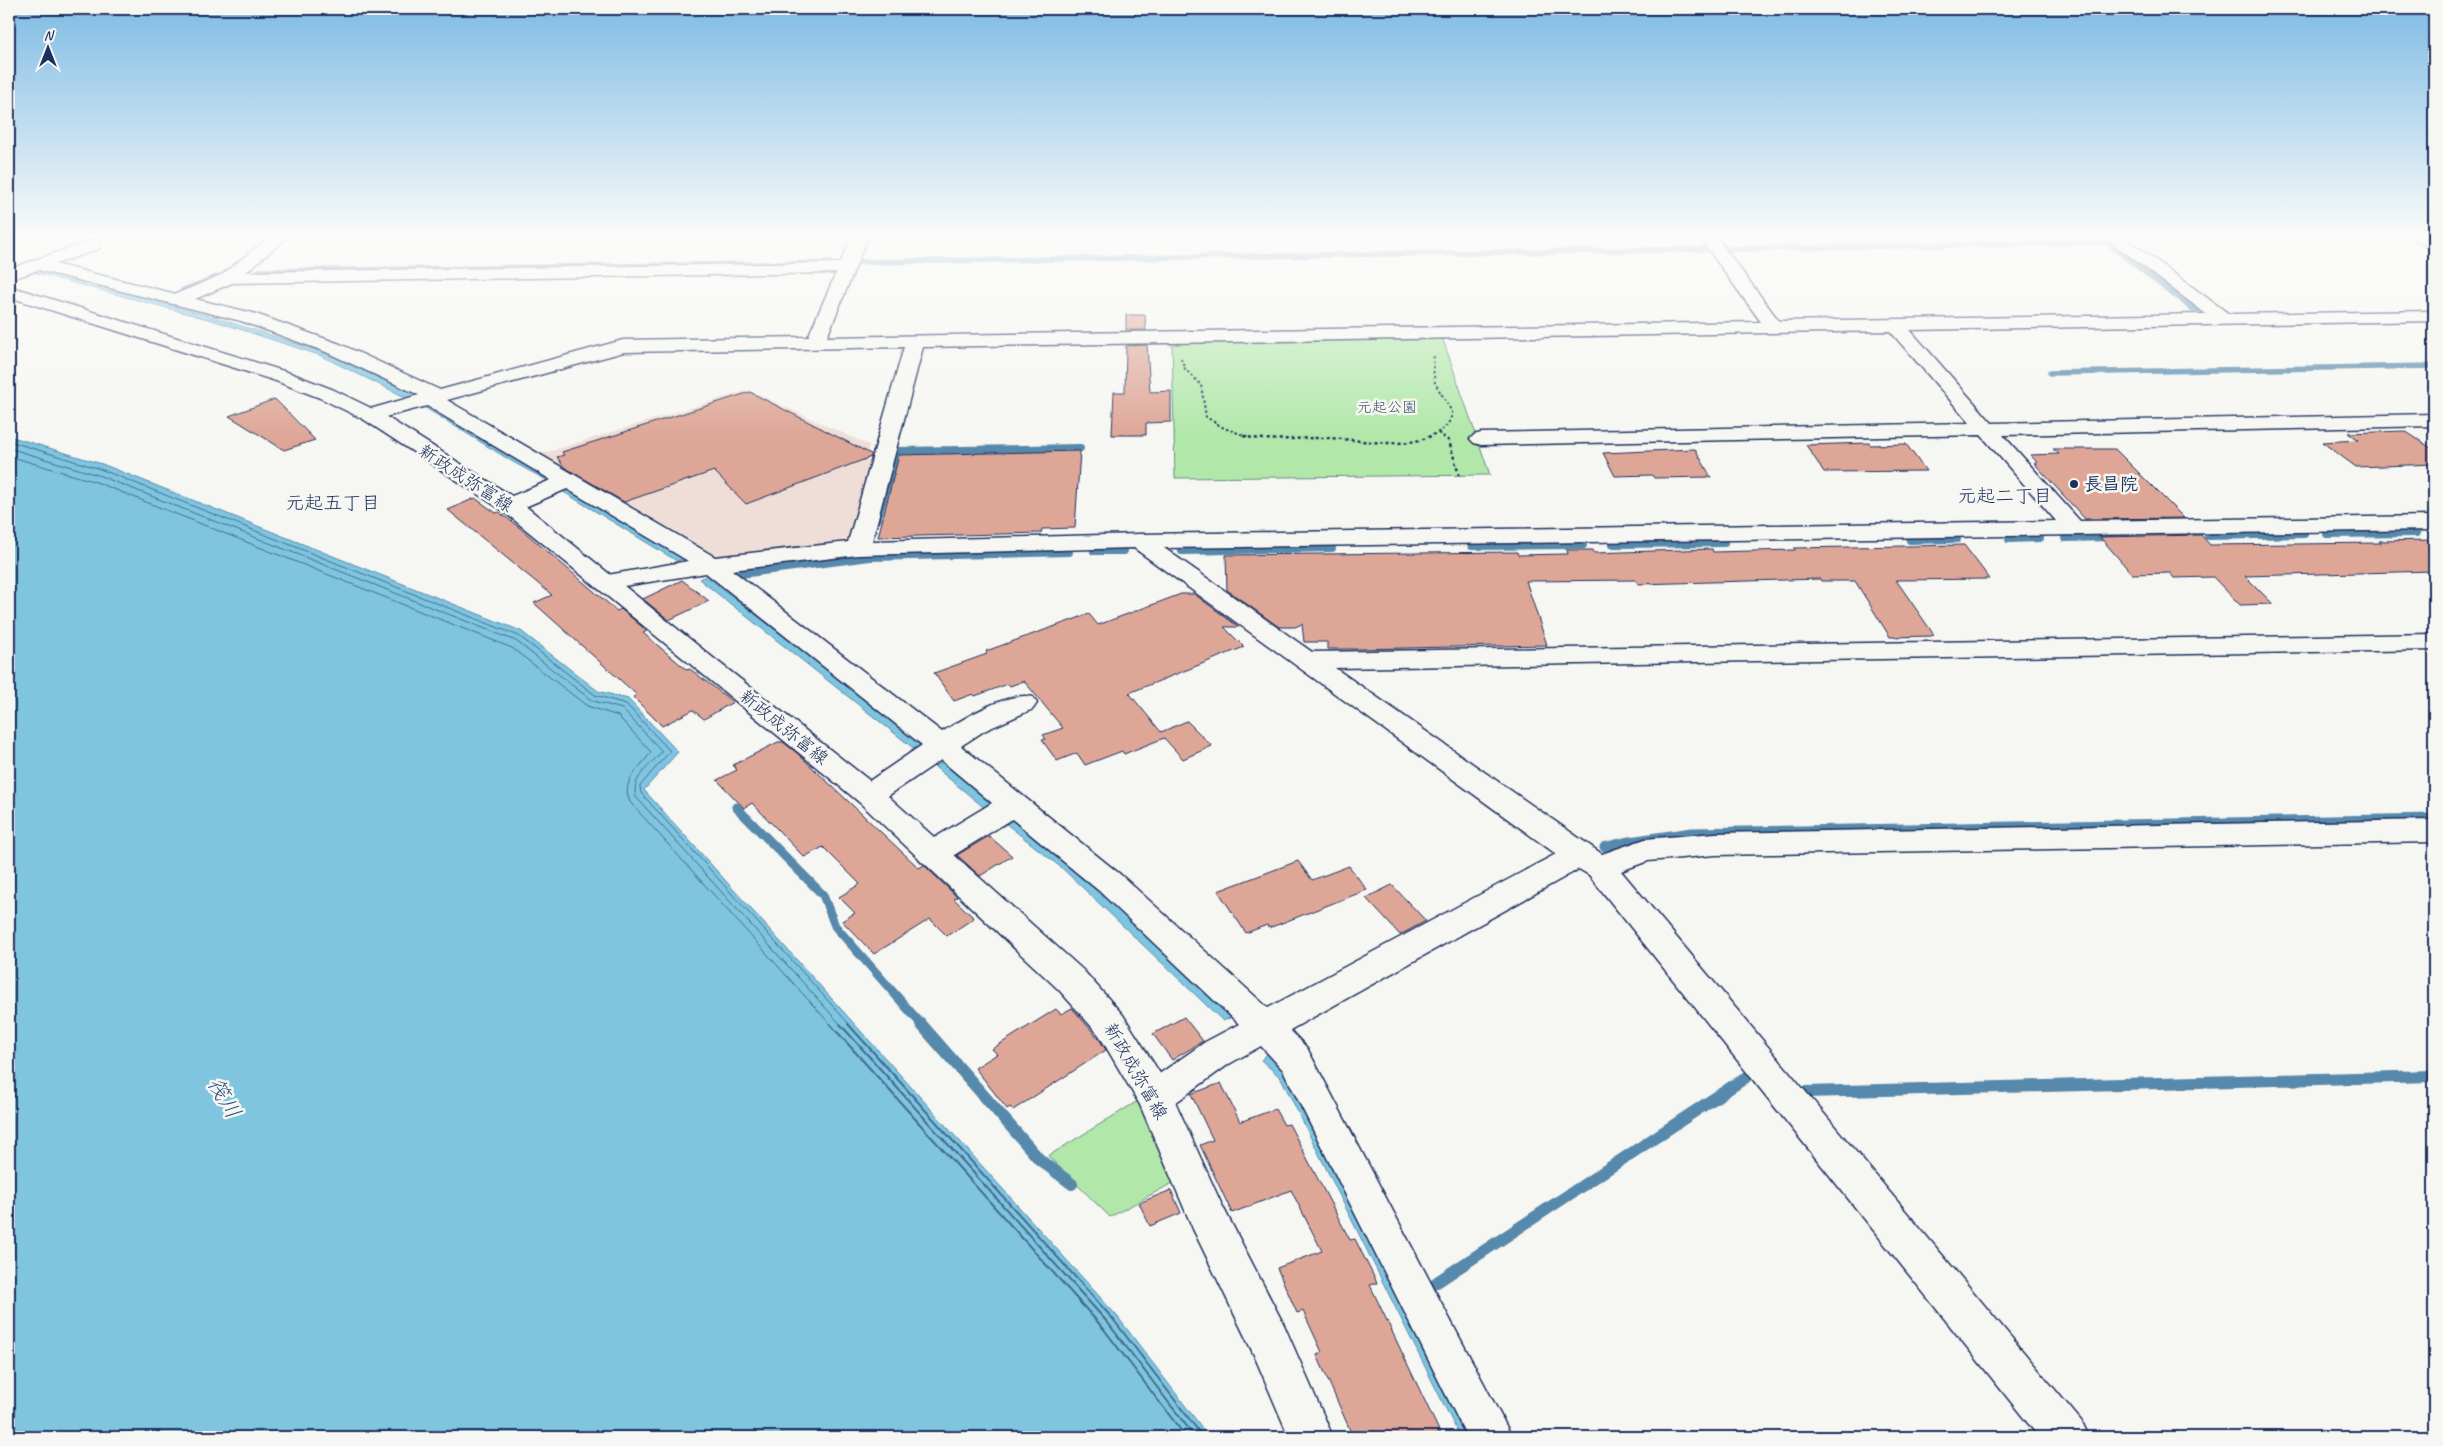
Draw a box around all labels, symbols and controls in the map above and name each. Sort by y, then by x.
north arrow [22,22,72,72]
text: N [44,27,55,44]
park label: 元起公園 [1357,398,1417,417]
street label: 新政成弥富線 [415,439,517,517]
place label: 長昌院 [2084,473,2138,495]
marker: 長昌院 [2068,478,2080,490]
district label: 元起二丁目 [1957,484,2053,508]
district label: 元起五丁目 [285,491,381,515]
street label: 新政成弥富線 [735,684,833,770]
street label: 新政成弥富線 [1099,1019,1173,1123]
water label: 筏川 [201,1072,247,1124]

